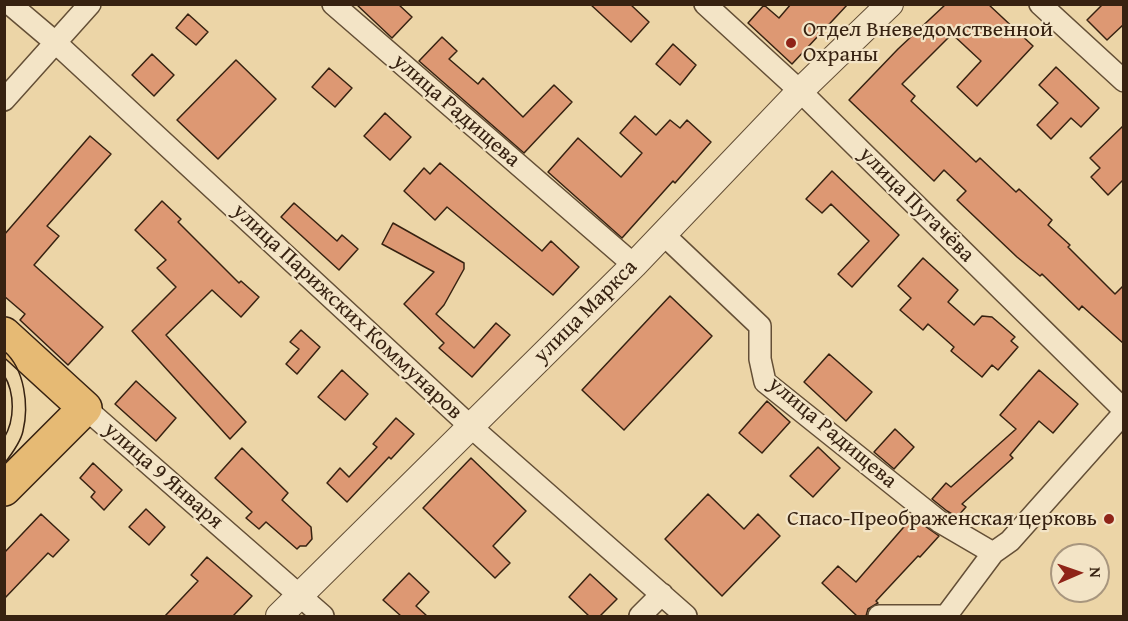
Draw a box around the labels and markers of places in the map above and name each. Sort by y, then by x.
place label: Отдел Вневедомственной Охраны [803,17,1053,68]
marker: Отдел Вневедомственной Охраны [784,36,798,50]
place label: Спасо-Преображенская церковь [787,506,1097,532]
marker: Спасо-Преображенская церковь [1102,512,1116,526]

